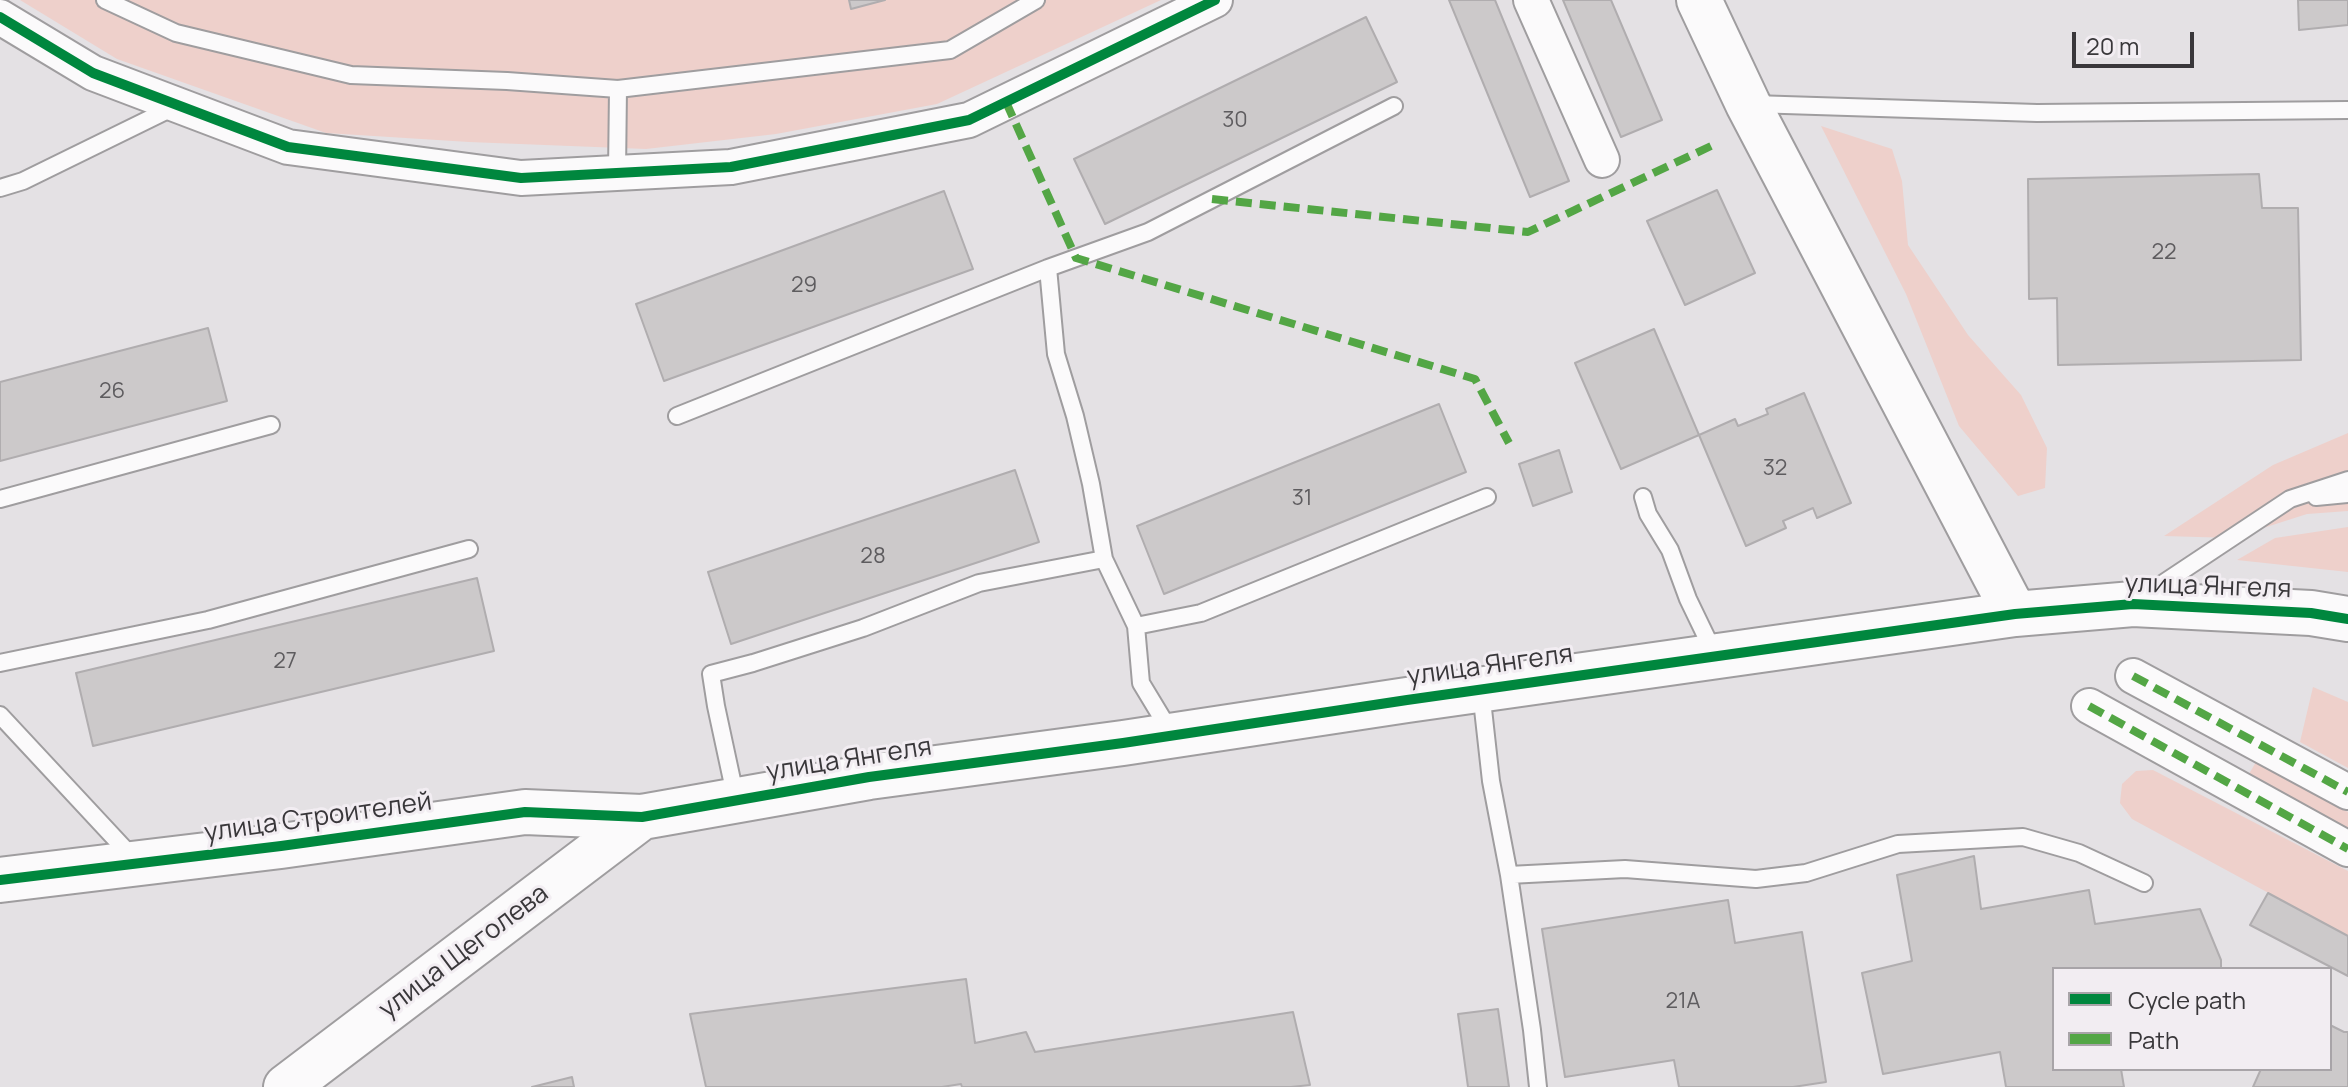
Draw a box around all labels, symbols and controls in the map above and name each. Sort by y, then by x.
scale bar [2076,16,2198,66]
text: 20 m [2086,29,2139,62]
house number: 30 [1222,108,1248,134]
house number: 22 [2151,240,2177,266]
house number: 29 [791,273,817,299]
house number: 26 [99,379,125,405]
house number: 32 [1763,456,1787,482]
house number: 31 [1292,486,1312,512]
house number: 28 [860,544,886,570]
street label: улица Янгеля [2124,568,2292,606]
street label: улица Янгеля [1405,639,1575,693]
house number: 27 [273,649,297,675]
street label: улица Янгеля [764,732,934,788]
street label: улица Строителей [202,787,434,849]
street label: улица Щеголева [373,878,555,1026]
legend [2052,967,2332,1071]
text: Cycle path [2128,983,2246,1016]
house number: 21А [1665,989,1701,1015]
text: Path [2128,1023,2179,1056]

